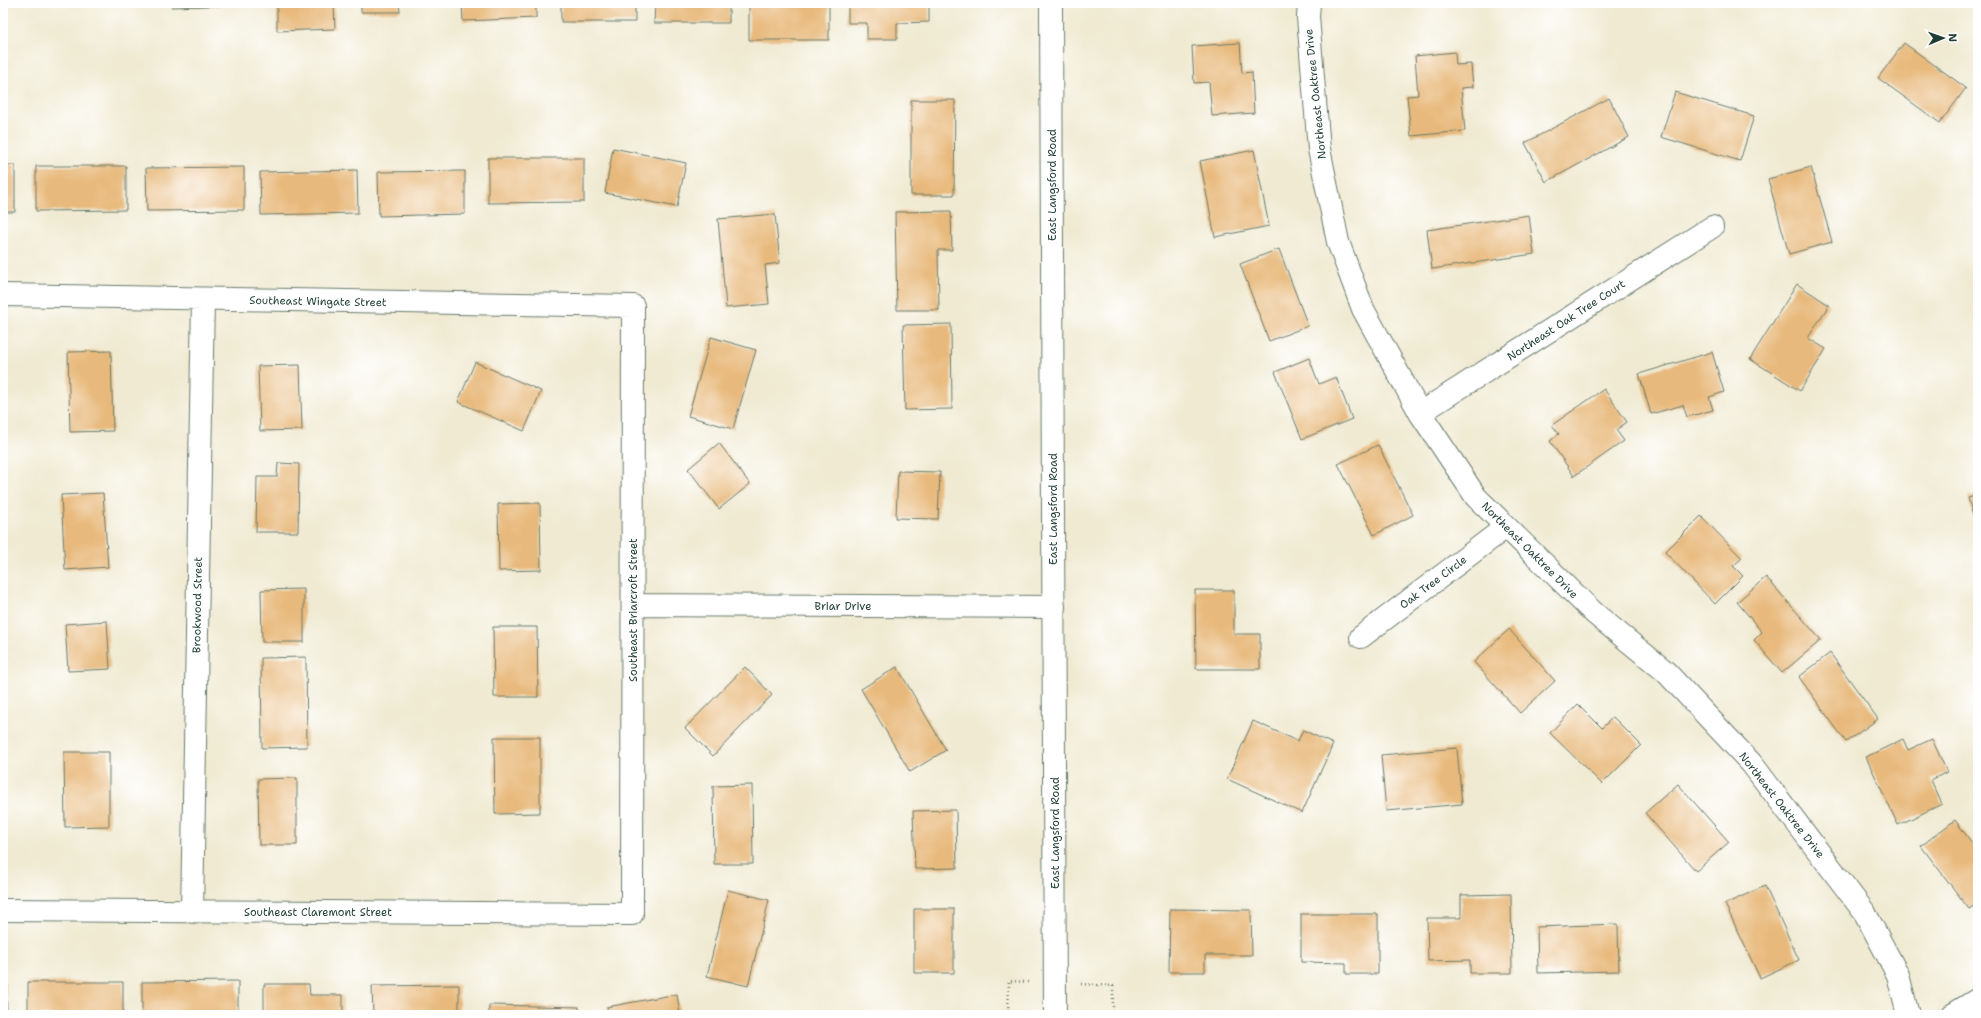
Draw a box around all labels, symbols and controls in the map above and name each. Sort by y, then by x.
north arrow [1923,18,1963,58]
street label: Northeast Oaktree Drive [1301,28,1330,160]
text: N [1945,33,1960,43]
street label: East Langsford Road [1045,129,1060,241]
street label: Northeast Oak Tree Court [1504,276,1628,364]
street label: Southeast Wingate Street [249,293,387,310]
street label: East Langsford Road [1046,453,1061,565]
street label: Northeast Oaktree Drive [1478,499,1581,602]
street label: Southeast Briarcroft Street [626,538,641,682]
street label: Oak Tree Circle [1397,552,1470,613]
street label: Brookwood Street [189,557,206,653]
street label: Briar Drive [815,599,871,614]
street label: Northeast Oaktree Drive [1735,749,1828,861]
street label: East Langsford Road [1048,777,1063,889]
street label: Southeast Claremont Street [244,905,392,920]

